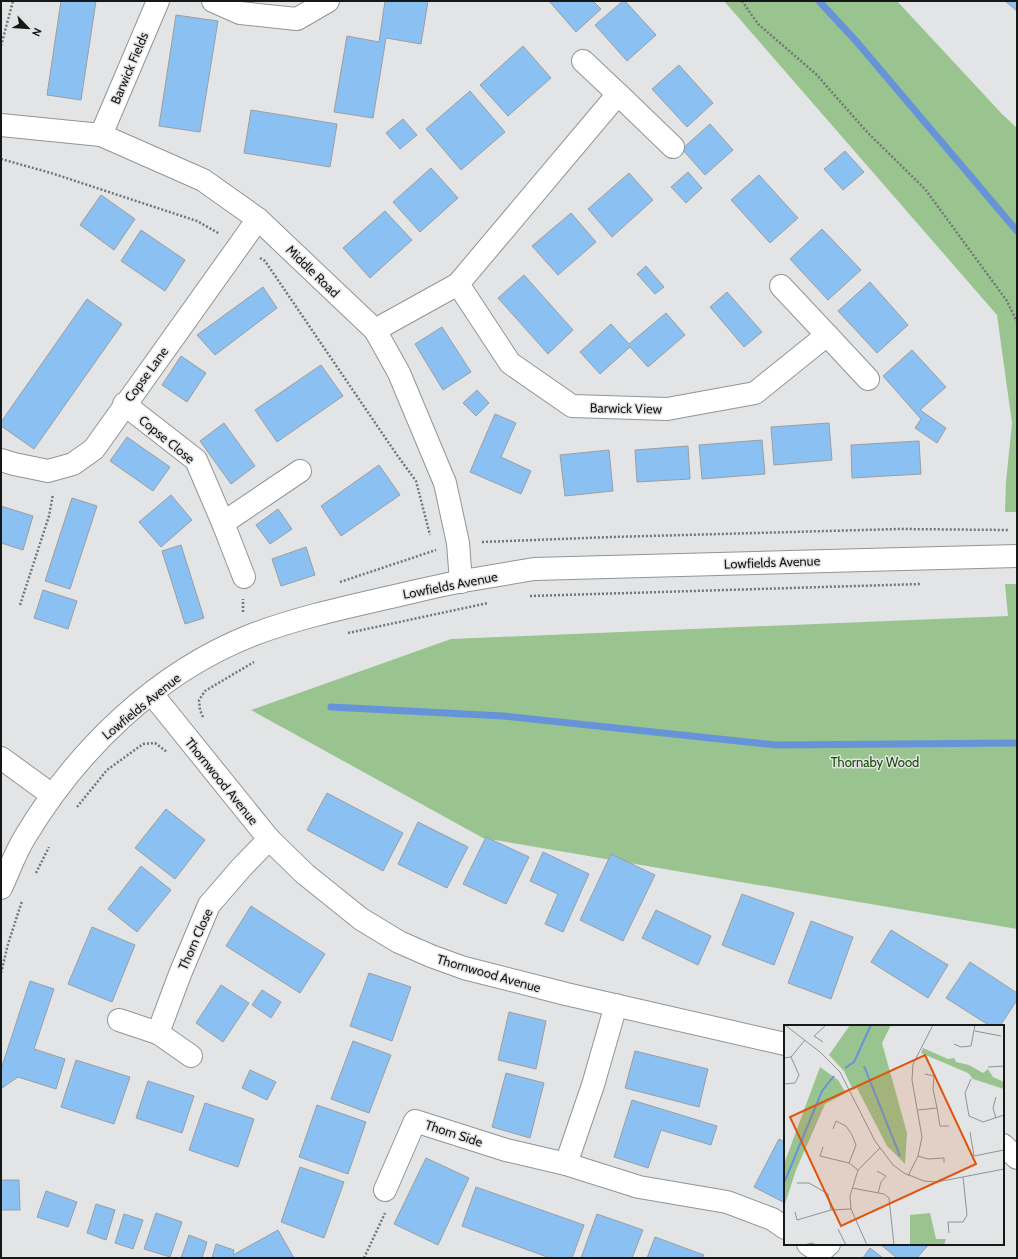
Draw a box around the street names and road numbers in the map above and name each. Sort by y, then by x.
street label: Barwick Fields [107,29,152,106]
street label: Middle Road [283,241,343,301]
street label: Copse Lane [121,343,171,405]
street label: Barwick View [590,399,663,417]
street label: Copse Close [136,412,198,467]
street label: Lowfields Avenue [724,552,821,572]
street label: Lowfields Avenue [401,568,499,602]
street label: Lowfields Avenue [99,669,184,743]
street label: Thornwood Avenue [182,734,262,828]
street label: Thorn Close [174,905,216,972]
street label: Thornwood Avenue [435,951,543,996]
street label: Thorn Side [423,1116,485,1150]

